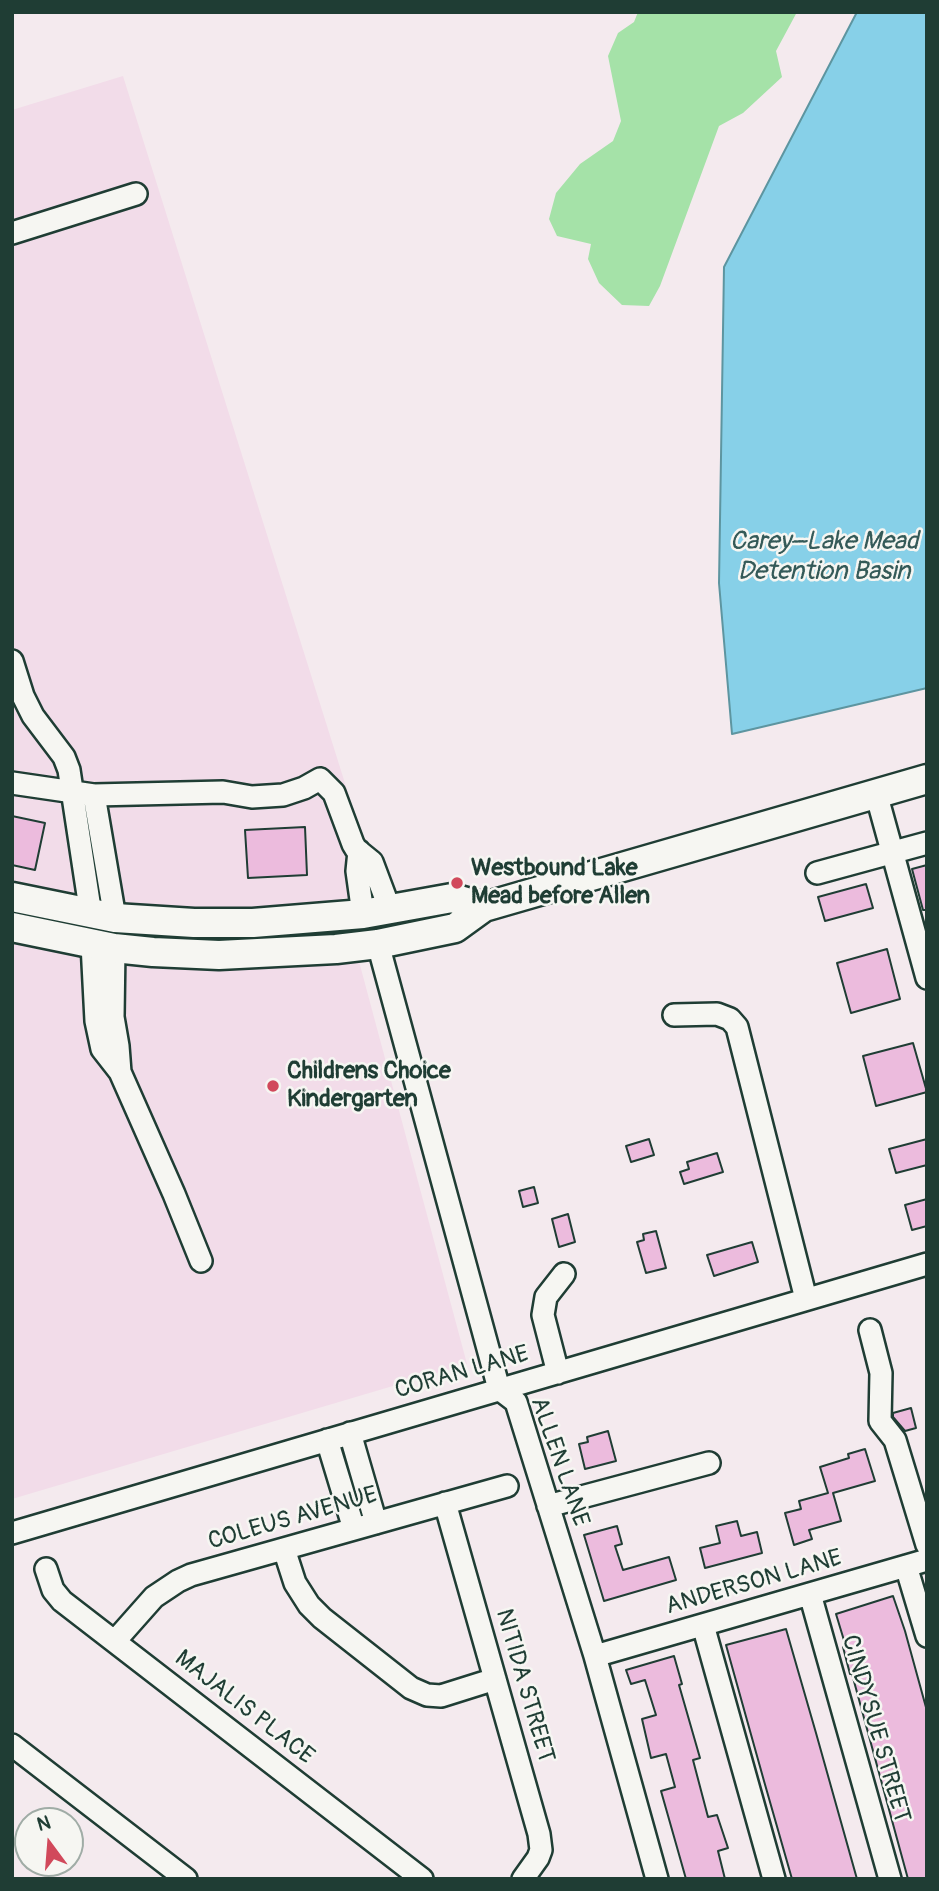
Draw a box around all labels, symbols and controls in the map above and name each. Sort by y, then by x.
water label: Carey–Lake Mead Detention Basin [730,526,918,588]
place label: Westbound Lake Mead before Allen [471,855,650,911]
marker: Westbound Lake Mead before Allen [449,875,465,891]
place label: Childrens Choice Kindergarten [287,1058,451,1114]
marker: Childrens Choice Kindergarten [265,1078,281,1094]
street label: CORAN LANE [392,1340,532,1406]
street label: ALLEN LANE [523,1394,595,1530]
street label: COLEUS AVENUE [205,1481,381,1557]
street label: ANDERSON LANE [663,1544,845,1622]
street label: NITIDA STREET [488,1606,560,1766]
street label: CINDYSUE STREET [834,1632,916,1826]
street label: MAJALIS PLACE [169,1645,319,1771]
north arrow [14,1807,84,1877]
text: N [34,1810,53,1837]

